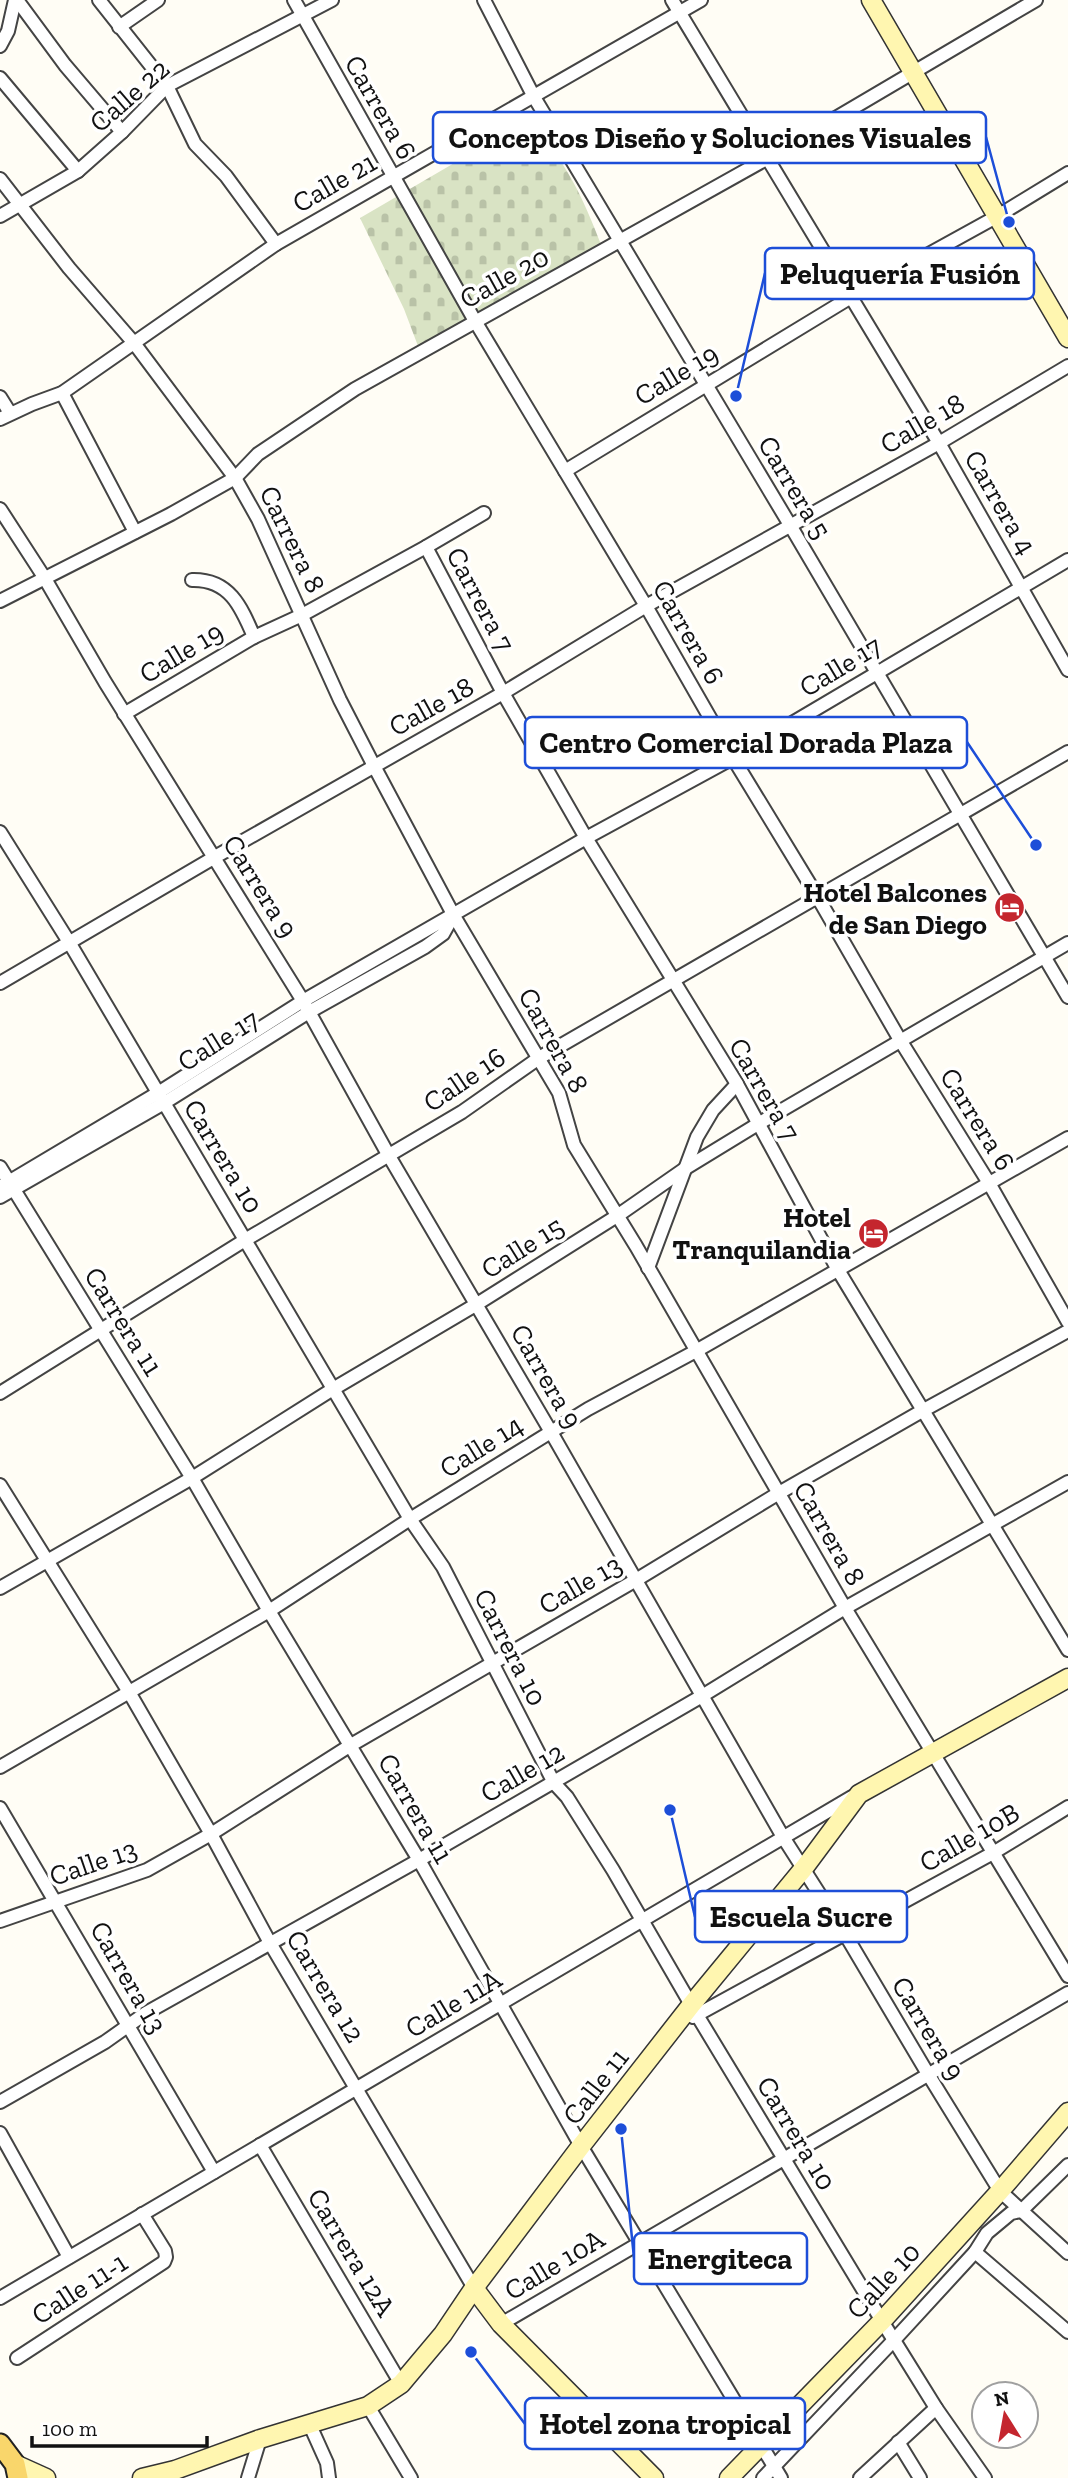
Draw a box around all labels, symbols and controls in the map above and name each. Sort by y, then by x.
street label: Carrera 6 [338,49,424,165]
street label: Calle 22 [83,52,176,139]
callout: Conceptos Diseño y Soluciones Visuales [433,112,986,163]
text: Conceptos Diseño y Soluciones Visuales [449,120,972,156]
street label: Calle 21 [286,145,382,220]
street label: Calle 20 [454,240,554,315]
callout: Peluquería Fusión [765,248,1034,299]
text: Peluquería Fusión [780,256,1020,292]
street label: Calle 19 [628,337,724,412]
street label: Calle 18 [874,386,970,461]
street label: Carrera 5 [751,430,838,545]
street label: Carrera 4 [958,444,1044,560]
street label: Carrera 8 [253,480,333,598]
street label: Carrera 7 [439,542,522,657]
street label: Carrera 6 [646,574,732,690]
street label: Calle 19 [133,615,229,690]
street label: Calle 17 [793,629,887,704]
street label: Calle 18 [383,670,479,743]
callout: Centro Comercial Dorada Plaza [525,717,967,768]
text: Centro Comercial Dorada Plaza [539,725,953,761]
street label: Carrera 9 [216,829,305,944]
place label: Hotel Balcones de San Diego [803,876,987,941]
hotel icon: Hotel Balcones de San Diego [993,891,1027,925]
street label: Carrera 8 [511,982,596,1099]
street label: Calle 17 [172,1003,265,1078]
street label: Carrera 7 [722,1032,807,1146]
street label: Calle 16 [417,1040,512,1119]
street label: Carrera 6 [933,1062,1022,1177]
street label: Carrera 10 [177,1093,270,1219]
place label: Hotel Tranquilandia [672,1201,851,1266]
street label: Calle 15 [475,1209,570,1286]
hotel icon: Hotel Tranquilandia [857,1216,891,1250]
street label: Carrera 11 [77,1261,170,1382]
street label: Carrera 9 [504,1318,590,1434]
street label: Calle 14 [434,1408,529,1485]
street label: Carrera 8 [787,1475,873,1591]
street label: Calle 13 [533,1548,628,1621]
street label: Carrera 10 [467,1583,554,1711]
street label: Calle 12 [474,1735,570,1810]
street label: Carrera 11 [371,1747,460,1869]
street label: Calle 10B [913,1796,1025,1879]
street label: Calle 13 [45,1832,141,1893]
callout: Escuela Sucre [695,1891,907,1942]
text: Escuela Sucre [709,1899,893,1935]
street label: Carrera 13 [83,1915,174,2039]
street label: Carrera 12 [279,1924,372,2048]
street label: Calle 11A [399,1962,508,2045]
street label: Carrera 9 [885,1971,972,2086]
street label: Calle 11 [555,2041,635,2131]
street label: Carrera 10 [750,2070,843,2196]
street label: Carrera 12A [301,2182,403,2323]
street label: Calle 10A [498,2221,611,2307]
callout: Energiteca [634,2233,807,2284]
street label: Calle 10 [840,2235,927,2326]
text: Energiteca [647,2241,793,2277]
street label: Calle 11-1 [25,2245,133,2331]
north arrow [970,2380,1040,2450]
text: N [993,2386,1011,2411]
callout: Hotel zona tropical [525,2398,805,2449]
scale bar [32,2404,206,2448]
text: Hotel zona tropical [539,2406,791,2442]
text: 100 m [42,2416,97,2441]

